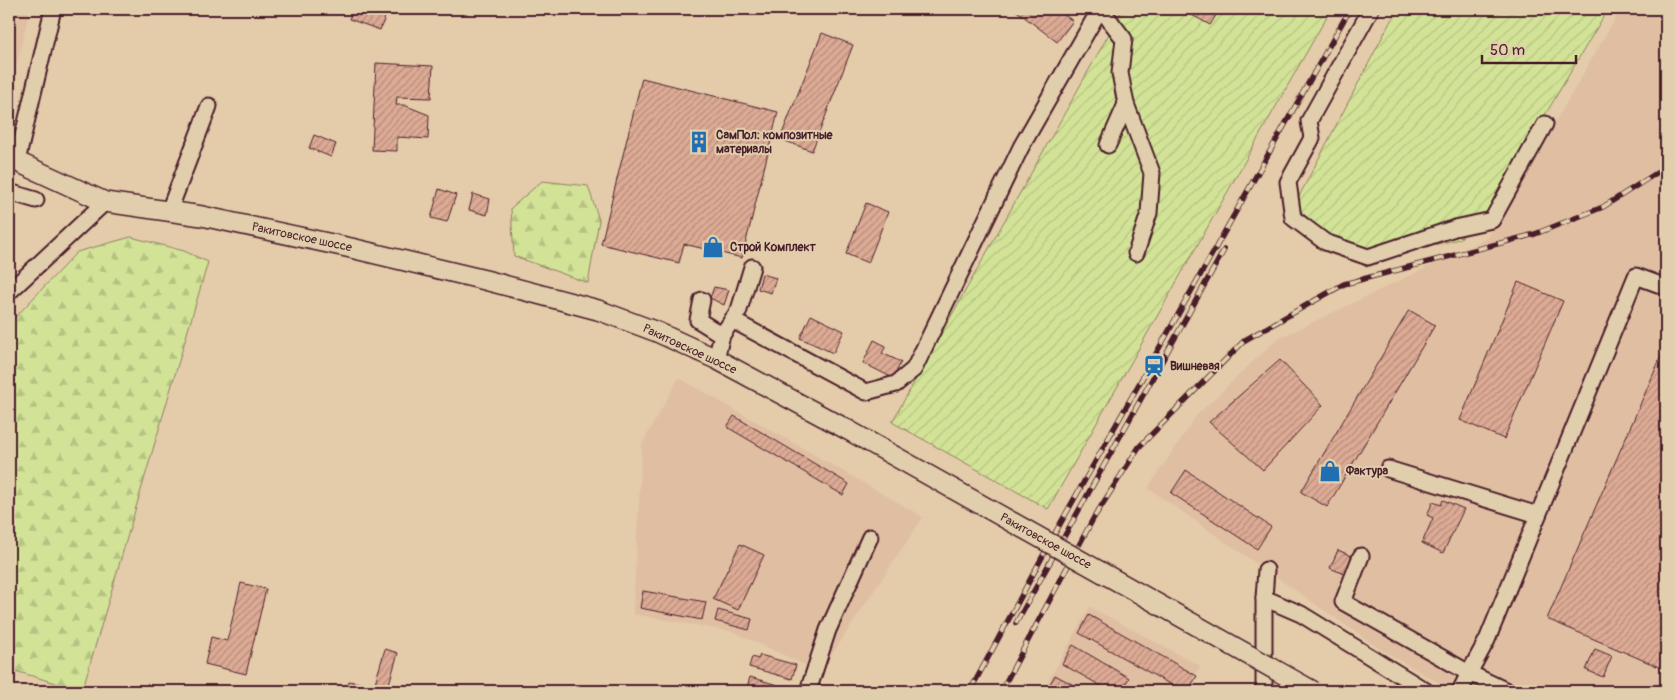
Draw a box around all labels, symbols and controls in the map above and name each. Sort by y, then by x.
scale bar [1482,32,1576,64]
text: 50 m [1490,41,1525,60]
place label: СамПол: композитные материалы [716,128,834,157]
building icon: СамПол: композитные материалы [686,129,712,155]
street label: Ракитовское шоссе [251,220,353,255]
shop icon: Строй Комплект [700,234,726,260]
place label: Строй Комплект [730,240,817,255]
street label: Ракитовское шоссе [641,321,739,378]
station icon: Вишневая [1141,353,1167,379]
place label: Вишневая [1170,359,1220,374]
shop icon: Фактура [1317,458,1343,484]
place label: Фактура [1345,464,1389,479]
street label: Ракитовское шоссе [998,510,1094,573]

